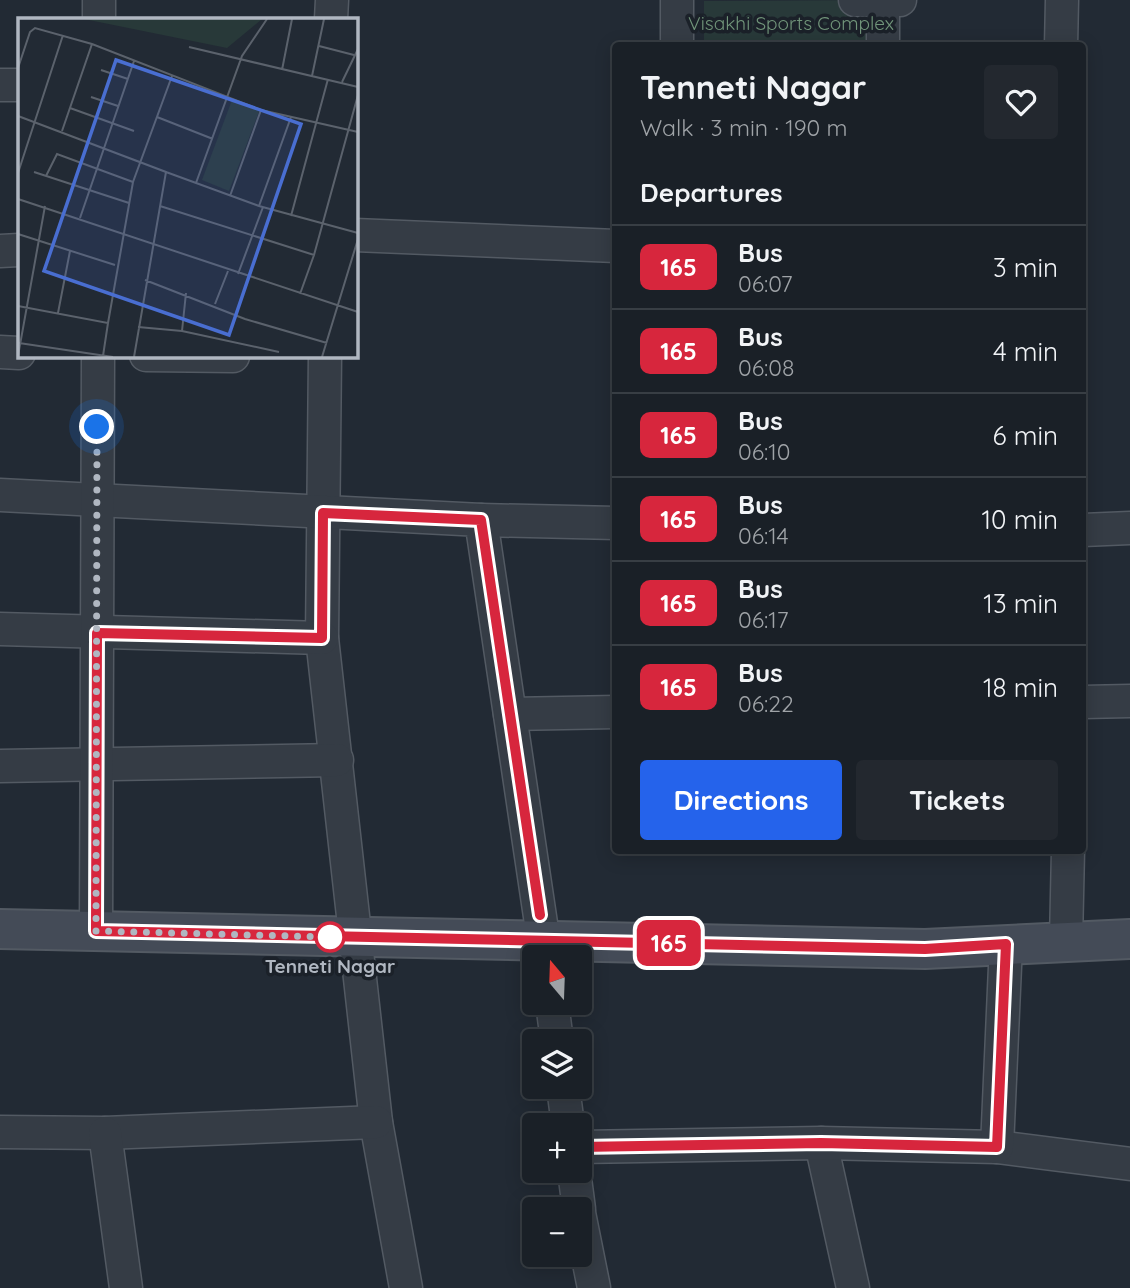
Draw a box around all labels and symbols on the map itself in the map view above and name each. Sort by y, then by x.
park label: Visakhi Sports Complex [688,11,894,35]
inset map [18,18,357,357]
your location [79,409,114,444]
line badge: 165 [629,920,709,966]
marker: Tenneti Nagar [315,922,345,952]
north arrow [522,945,592,1015]
place label: Tenneti Nagar [265,954,395,978]

